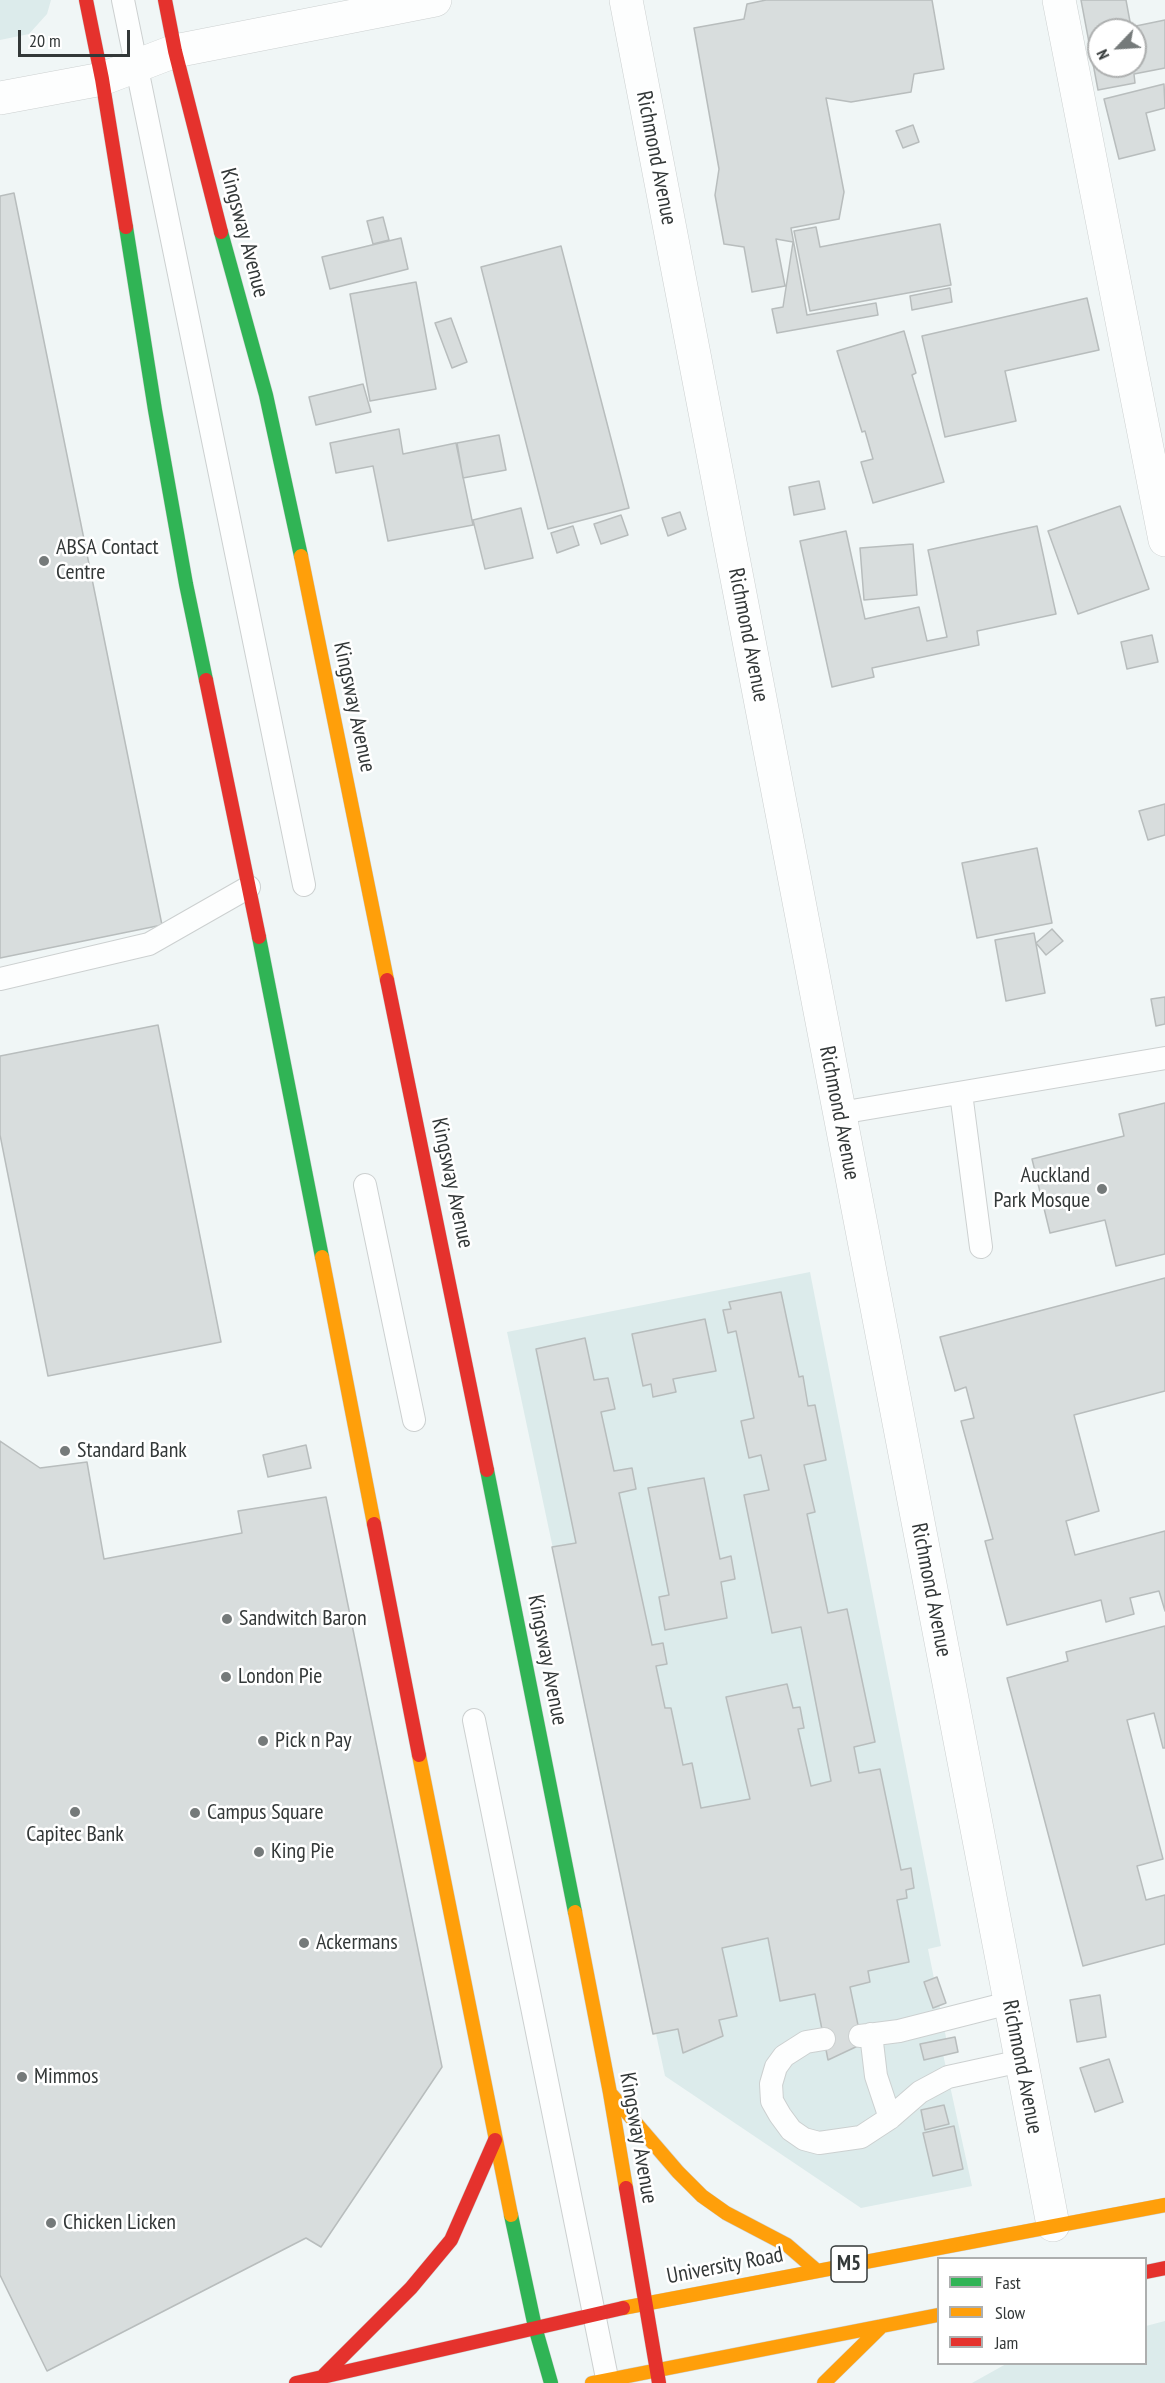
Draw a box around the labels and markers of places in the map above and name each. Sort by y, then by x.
place label: ABSA Contact Centre [56,535,159,586]
marker: ABSA Contact Centre [37,554,51,568]
place label: Auckland Park Mosque [994,1163,1090,1214]
marker: Auckland Park Mosque [1095,1182,1109,1196]
place label: Standard Bank [77,1438,187,1464]
marker: Standard Bank [58,1444,72,1458]
place label: Sandwitch Baron [239,1606,367,1632]
marker: Sandwitch Baron [220,1612,234,1626]
place label: London Pie [238,1664,322,1690]
marker: London Pie [219,1670,233,1684]
place label: Pick n Pay [275,1728,351,1754]
marker: Pick n Pay [256,1734,270,1748]
place label: Campus Square [207,1800,324,1826]
marker: Capitec Bank [68,1805,82,1819]
marker: Campus Square [188,1806,202,1820]
place label: Capitec Bank [26,1822,124,1848]
place label: King Pie [271,1839,334,1865]
marker: King Pie [252,1845,266,1859]
place label: Ackermans [316,1930,398,1956]
marker: Ackermans [297,1936,311,1950]
place label: Mimmos [34,2064,98,2090]
marker: Mimmos [15,2070,29,2084]
place label: Chicken Licken [63,2210,176,2236]
marker: Chicken Licken [44,2216,58,2230]

